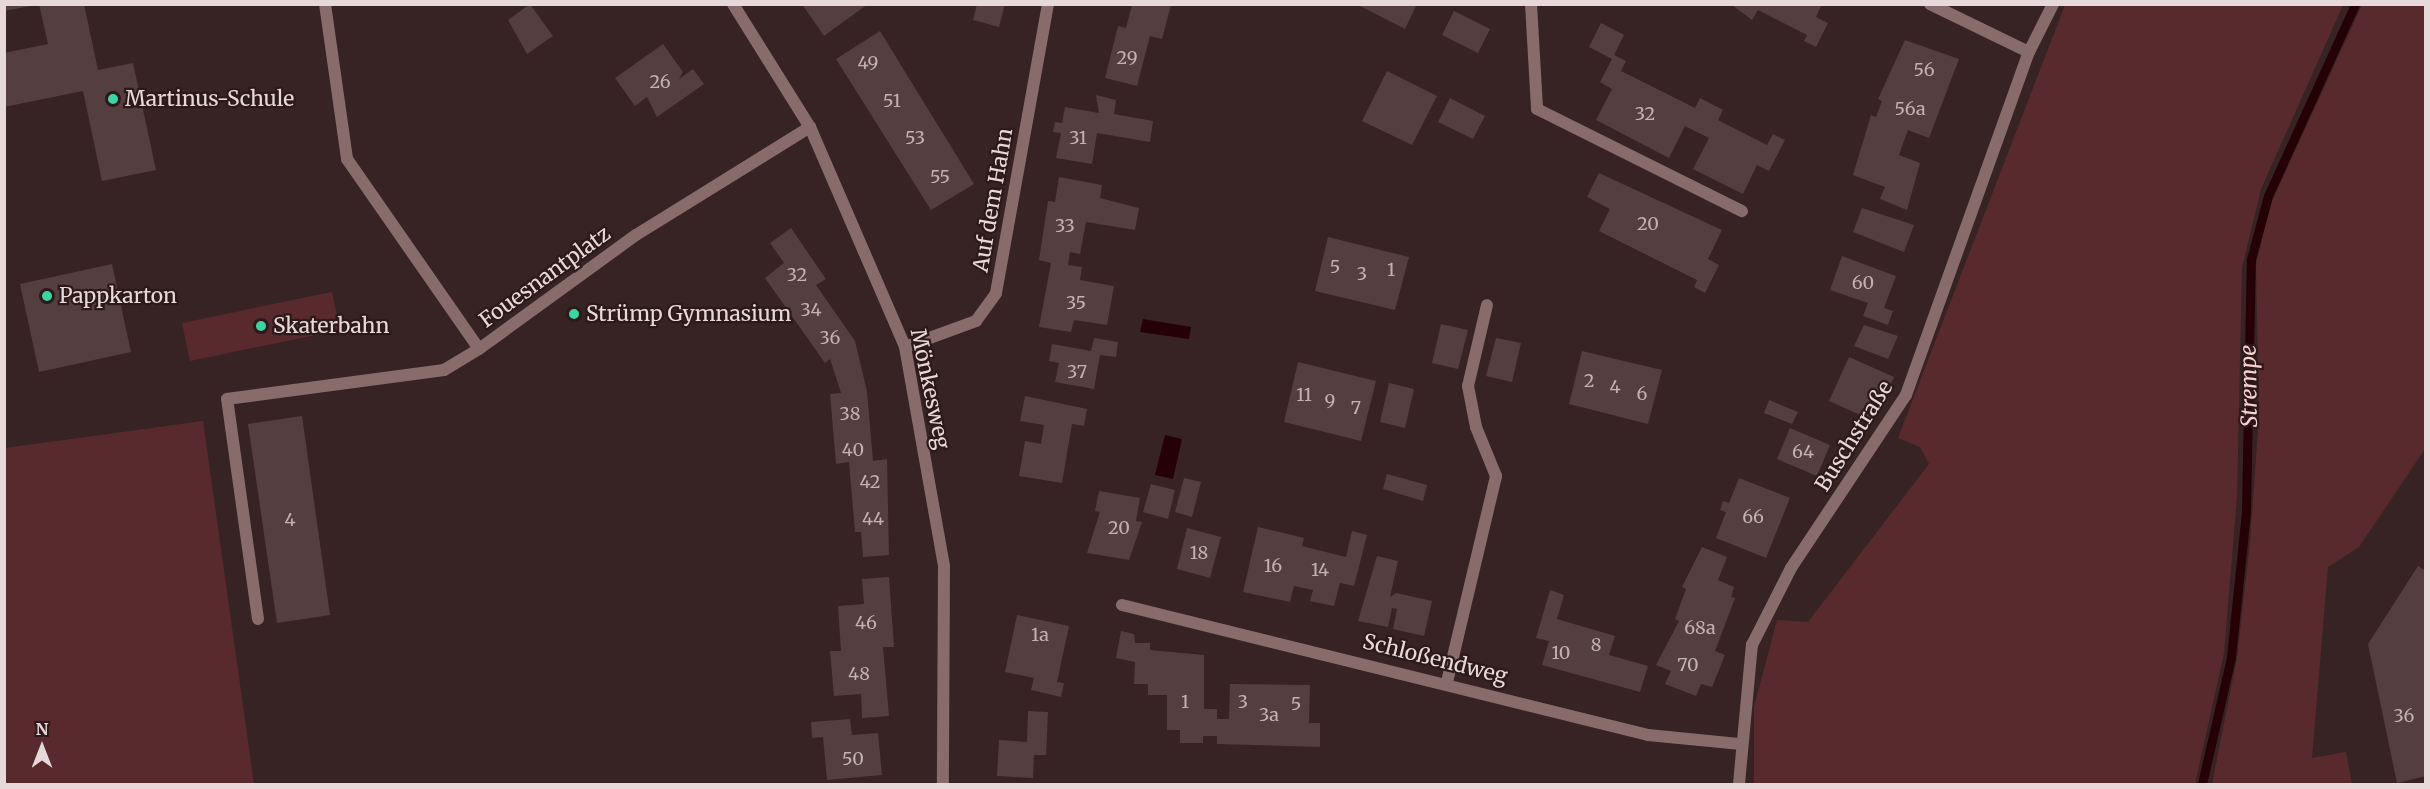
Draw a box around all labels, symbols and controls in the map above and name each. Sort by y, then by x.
house number: 29 [1116,47,1138,69]
house number: 49 [858,52,878,74]
house number: 56 [1913,59,1935,81]
house number: 26 [649,71,671,93]
place label: Martinus-Schule [125,86,294,112]
house number: 51 [883,90,901,112]
marker: Martinus-Schule [106,92,120,106]
house number: 56a [1894,98,1926,120]
house number: 32 [1635,103,1655,125]
street label: Auf dem Hahn [968,126,1018,274]
house number: 53 [905,127,925,149]
house number: 31 [1069,127,1087,149]
house number: 55 [930,166,950,188]
house number: 20 [1637,213,1659,235]
house number: 33 [1055,215,1075,237]
street label: Fouesnantplatz [475,221,615,333]
house number: 5 [1330,256,1340,278]
house number: 1 [1387,259,1395,281]
house number: 3 [1357,263,1367,285]
house number: 32 [787,264,807,286]
house number: 60 [1852,272,1874,294]
place label: Pappkarton [59,283,177,309]
marker: Pappkarton [40,289,54,303]
house number: 35 [1066,292,1086,314]
house number: 34 [800,299,822,321]
place label: Strümp Gymnasium [586,301,791,327]
marker: Strümp Gymnasium [567,307,581,321]
place label: Skaterbahn [273,313,389,339]
marker: Skaterbahn [254,319,268,333]
house number: 36 [820,327,840,349]
street label: Mönkesweg [905,327,955,451]
water label: Strempe [2235,344,2263,428]
house number: 37 [1067,361,1087,383]
house number: 2 [1584,370,1594,392]
house number: 4 [1609,376,1621,398]
street label: Buschstraße [1810,376,1898,496]
house number: 6 [1637,383,1647,405]
house number: 11 [1296,384,1312,406]
house number: 9 [1325,390,1335,412]
house number: 7 [1351,397,1361,419]
house number: 38 [840,403,860,425]
house number: 40 [842,439,864,461]
house number: 64 [1792,441,1814,463]
house number: 42 [860,471,880,493]
house number: 66 [1742,506,1764,528]
house number: 44 [862,508,884,530]
house number: 4 [284,509,296,531]
house number: 20 [1108,517,1130,539]
house number: 18 [1190,542,1208,564]
house number: 16 [1264,555,1282,577]
house number: 14 [1311,559,1329,581]
house number: 46 [855,612,877,634]
house number: 68a [1684,617,1716,639]
house number: 1a [1031,624,1049,646]
street label: Schloßendweg [1360,629,1510,689]
house number: 8 [1591,634,1601,656]
house number: 10 [1552,642,1570,664]
house number: 70 [1677,654,1699,676]
house number: 48 [848,663,870,685]
house number: 1 [1181,691,1189,713]
house number: 3 [1238,691,1248,713]
house number: 5 [1291,693,1301,715]
house number: 3a [1259,704,1279,726]
house number: 36 [2394,705,2414,727]
north arrow [12,717,72,777]
text: N [36,719,48,739]
house number: 50 [842,748,864,770]

